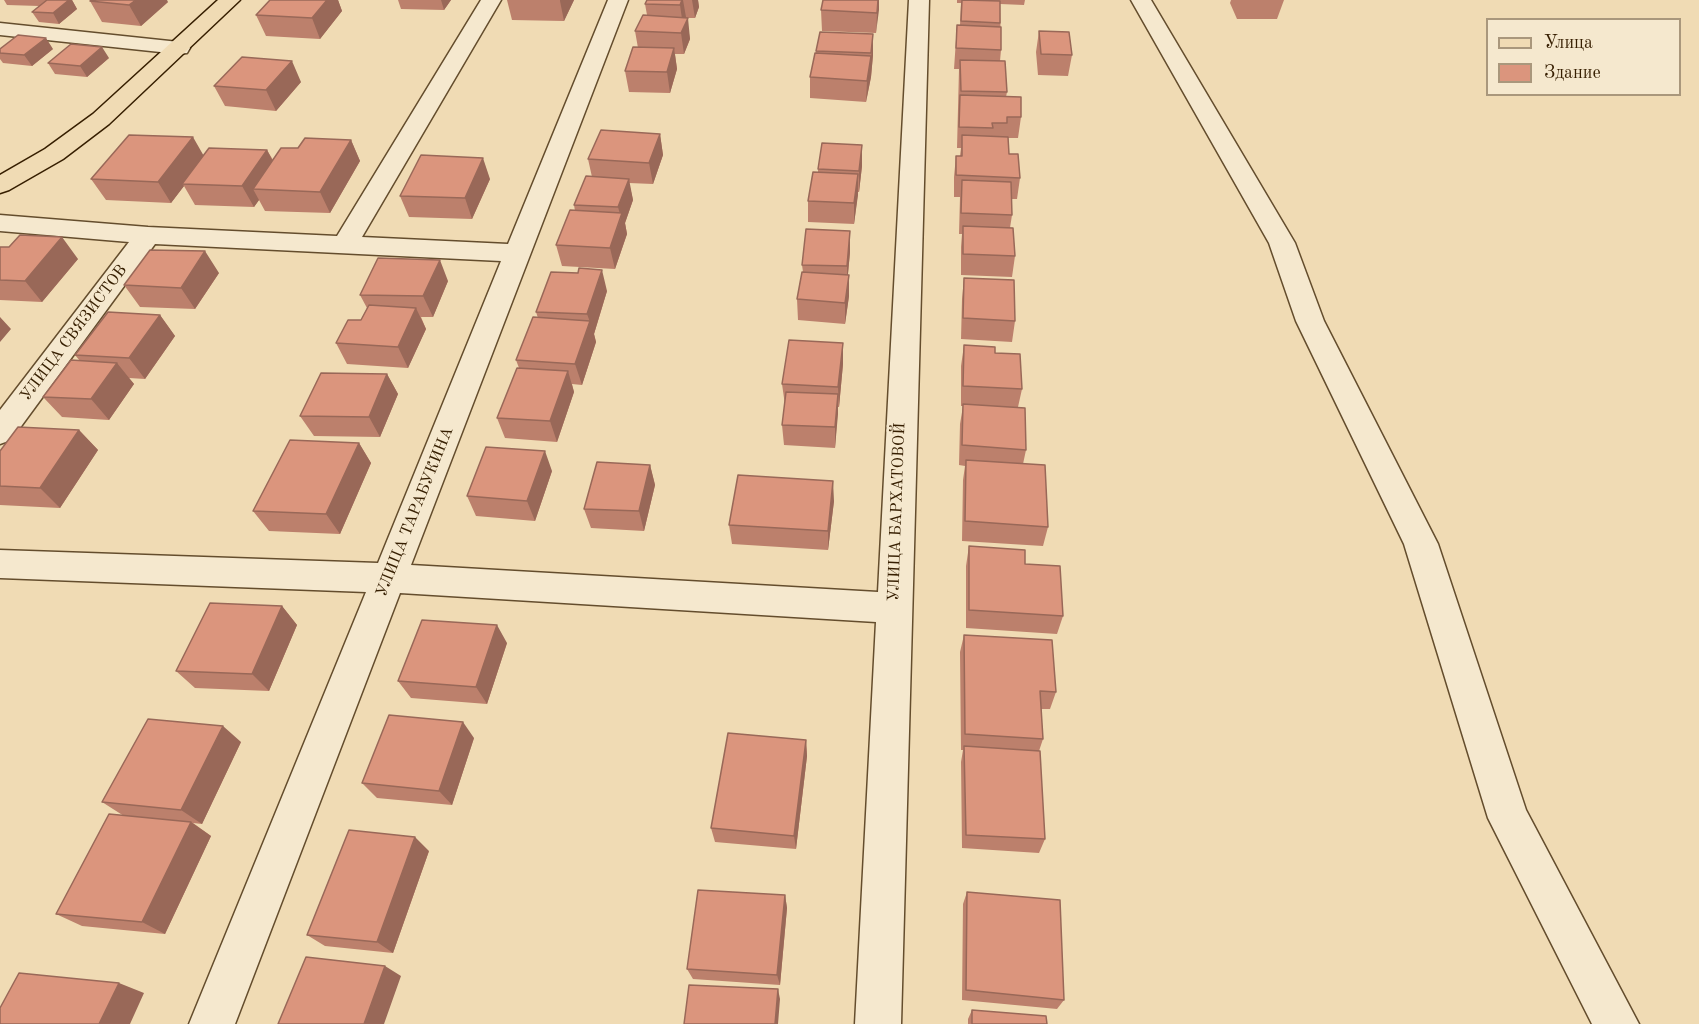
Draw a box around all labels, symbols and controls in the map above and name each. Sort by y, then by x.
legend [1486,18,1681,96]
text: Улица [1544,34,1593,52]
text: Здание [1544,64,1601,82]
street label: УЛИЦА СВЯЗИСТОВ [16,261,132,405]
street label: УЛИЦА БАРХАТОВОЙ [884,422,910,602]
street label: УЛИЦА ТАРАБУКИНА [372,424,458,600]

